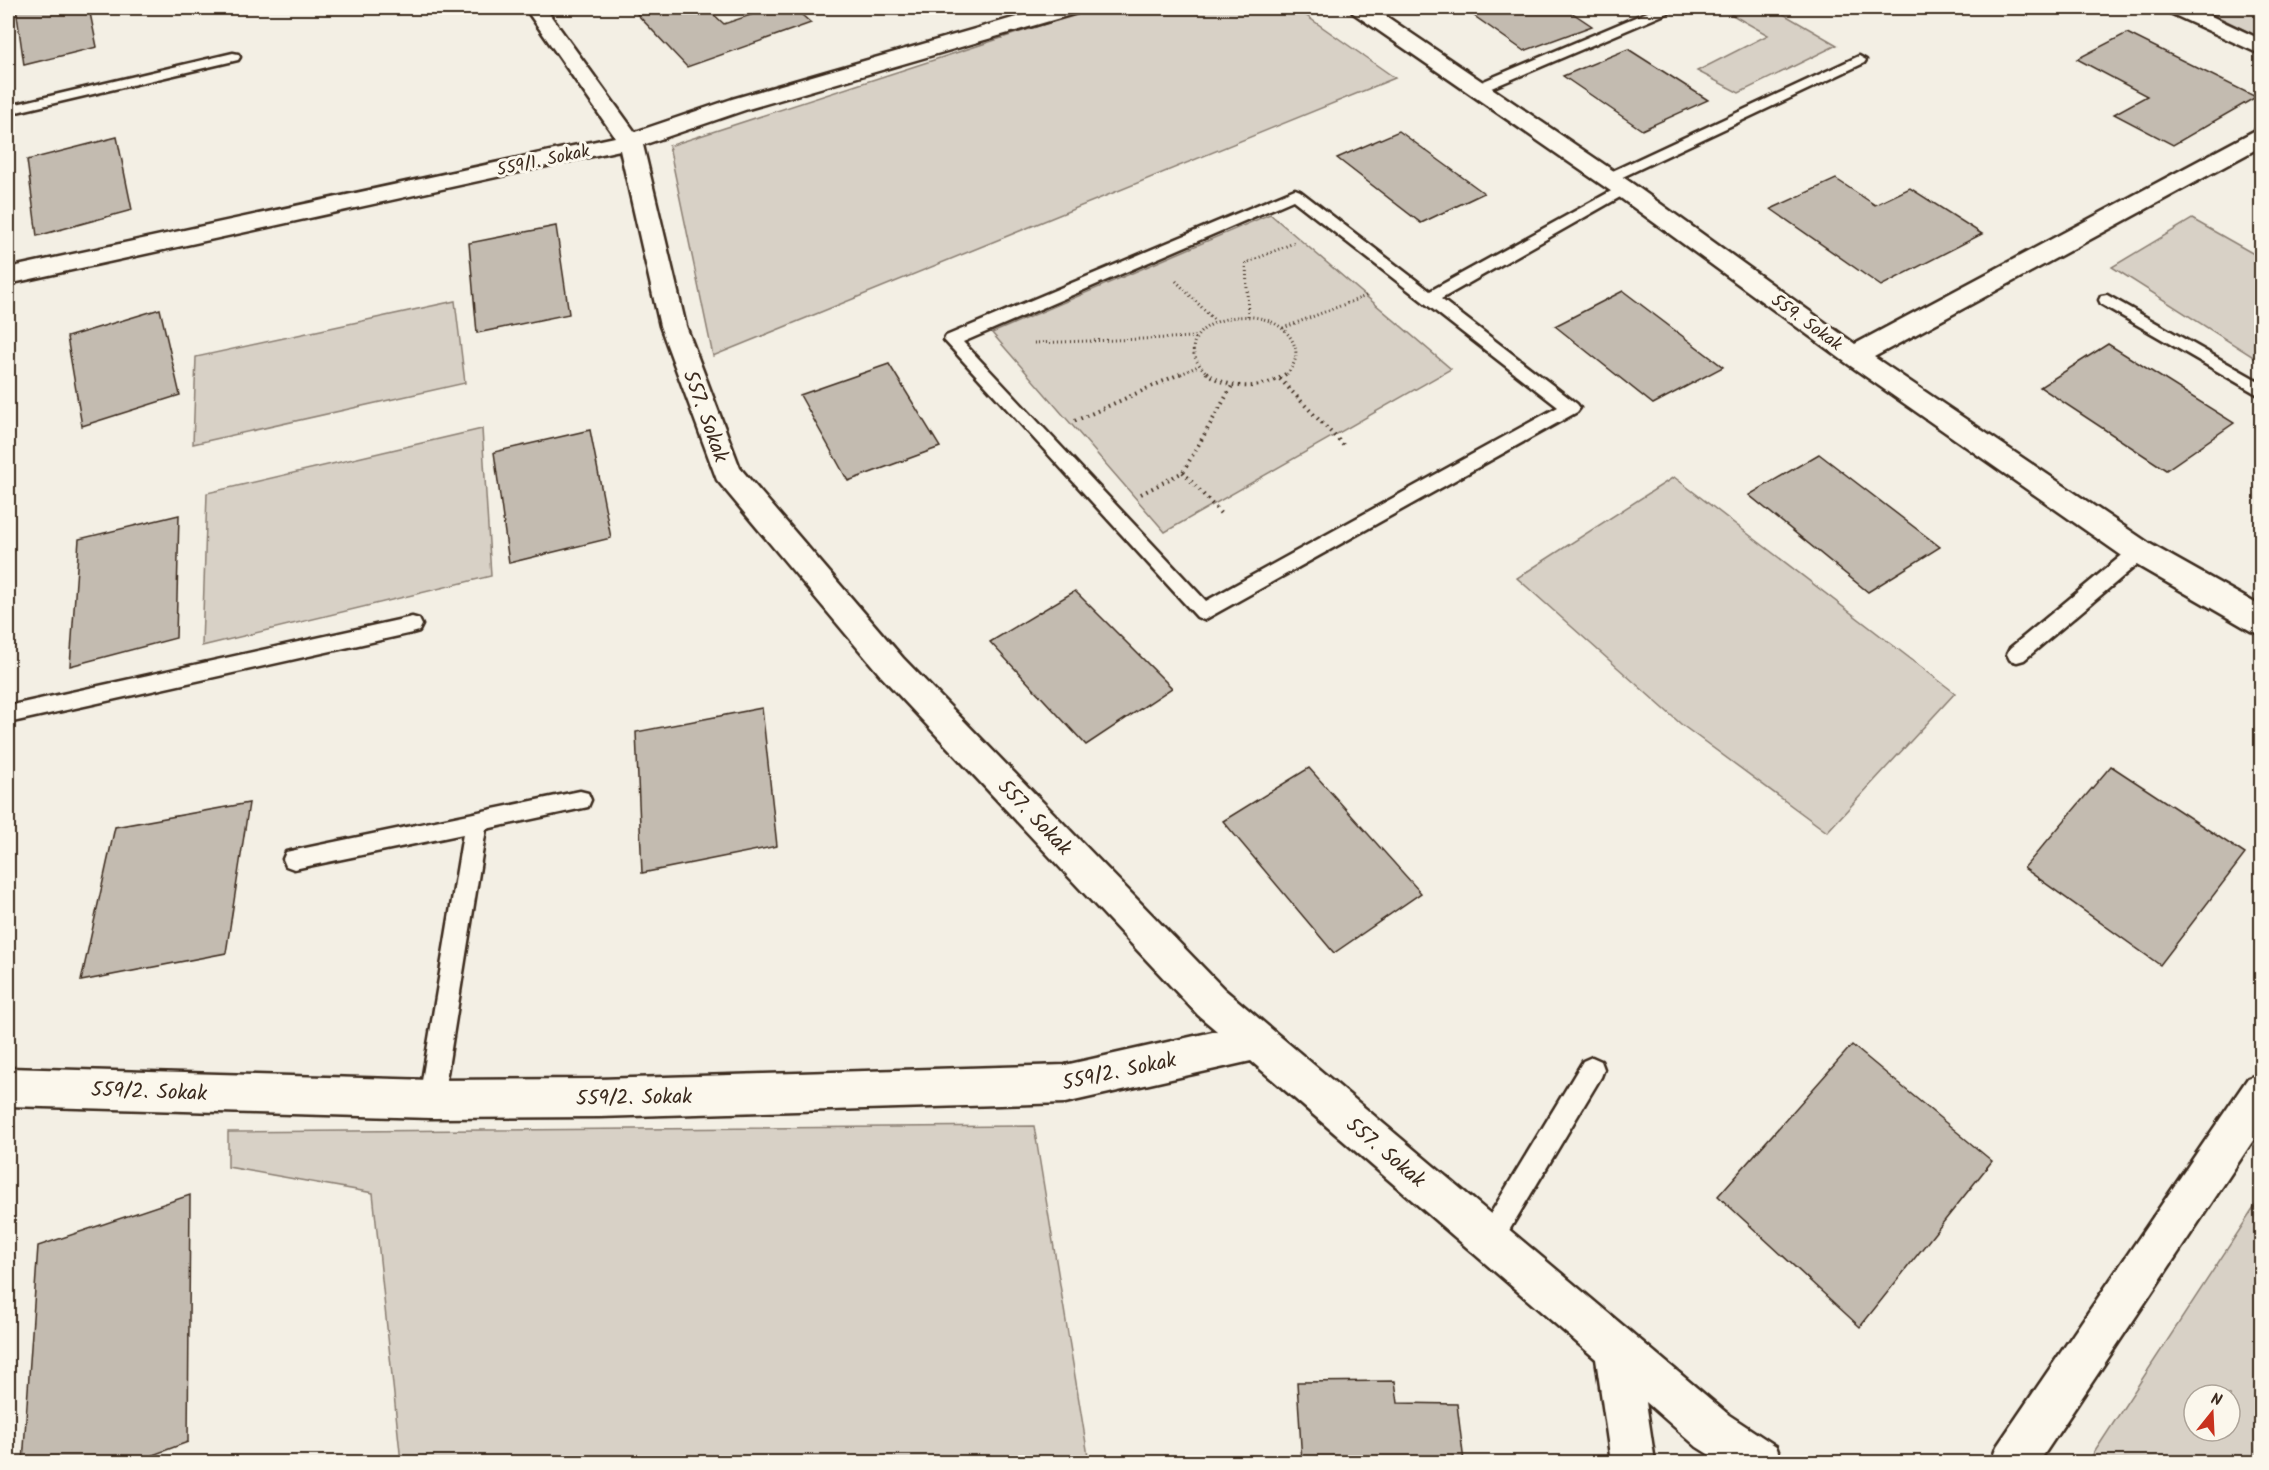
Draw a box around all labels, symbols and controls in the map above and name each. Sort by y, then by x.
street label: 559/1. Sokak [494,137,593,185]
street label: 559. Sokak [1764,287,1849,360]
street label: 557. Sokak [673,366,737,467]
street label: 557. Sokak [989,772,1079,864]
street label: 559/2. Sokak [1059,1044,1180,1101]
street label: 559/2. Sokak [90,1074,208,1111]
street label: 559/2. Sokak [576,1081,692,1116]
street label: 557. Sokak [1338,1110,1432,1197]
north arrow [2182,1383,2242,1443]
text: N [2208,1387,2225,1414]

